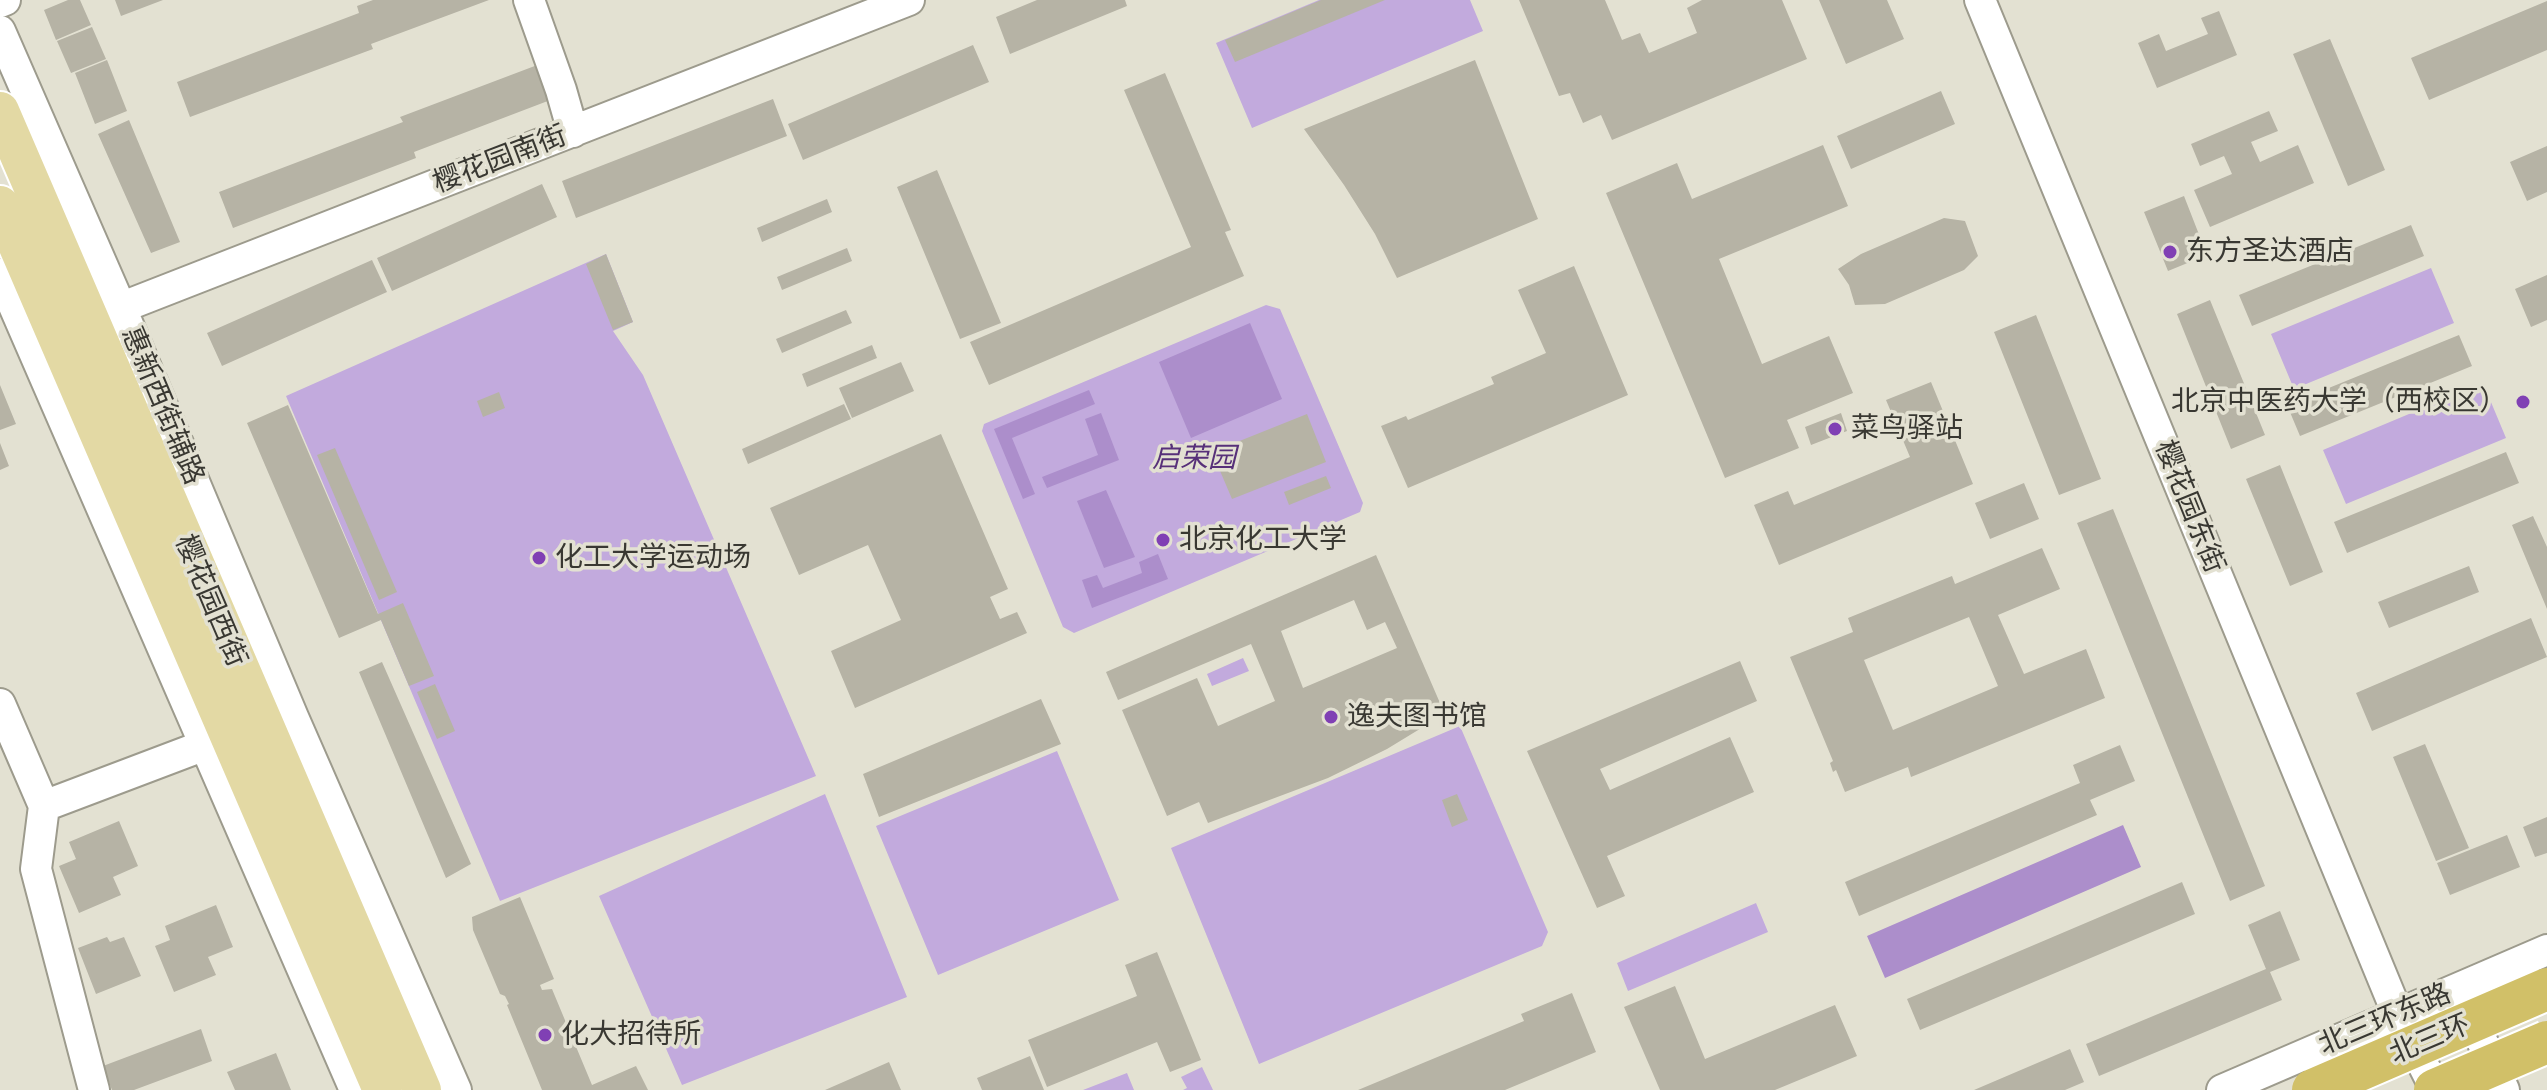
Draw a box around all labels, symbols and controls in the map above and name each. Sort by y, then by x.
street label: 樱花园南街 [429,119,571,201]
place label: 东方圣达酒店 [2186,235,2354,269]
marker: 东方圣达酒店 [2161,243,2179,261]
street label: 惠新西街辅路 [114,322,210,490]
place label: 北京中医药大学（西校区） [2171,385,2507,419]
marker: 北京中医药大学（西校区） [2514,393,2532,411]
place label: 菜鸟驿站 [1851,412,1963,446]
marker: 菜鸟驿站 [1826,420,1844,438]
street label: 樱花园东街 [2147,436,2231,578]
park label: 启荣园 [1152,442,1236,476]
place label: 北京化工大学 [1179,523,1347,557]
street label: 樱花园西街 [167,530,253,672]
marker: 北京化工大学 [1154,531,1172,549]
place label: 化工大学运动场 [555,541,751,575]
marker: 化工大学运动场 [530,549,548,567]
place label: 逸夫图书馆 [1347,700,1487,734]
marker: 逸夫图书馆 [1322,708,1340,726]
street label: 北三环东路 [2314,977,2456,1063]
street label: 北三环 [2385,1008,2475,1072]
place label: 化大招待所 [561,1018,701,1052]
marker: 化大招待所 [536,1026,554,1044]

